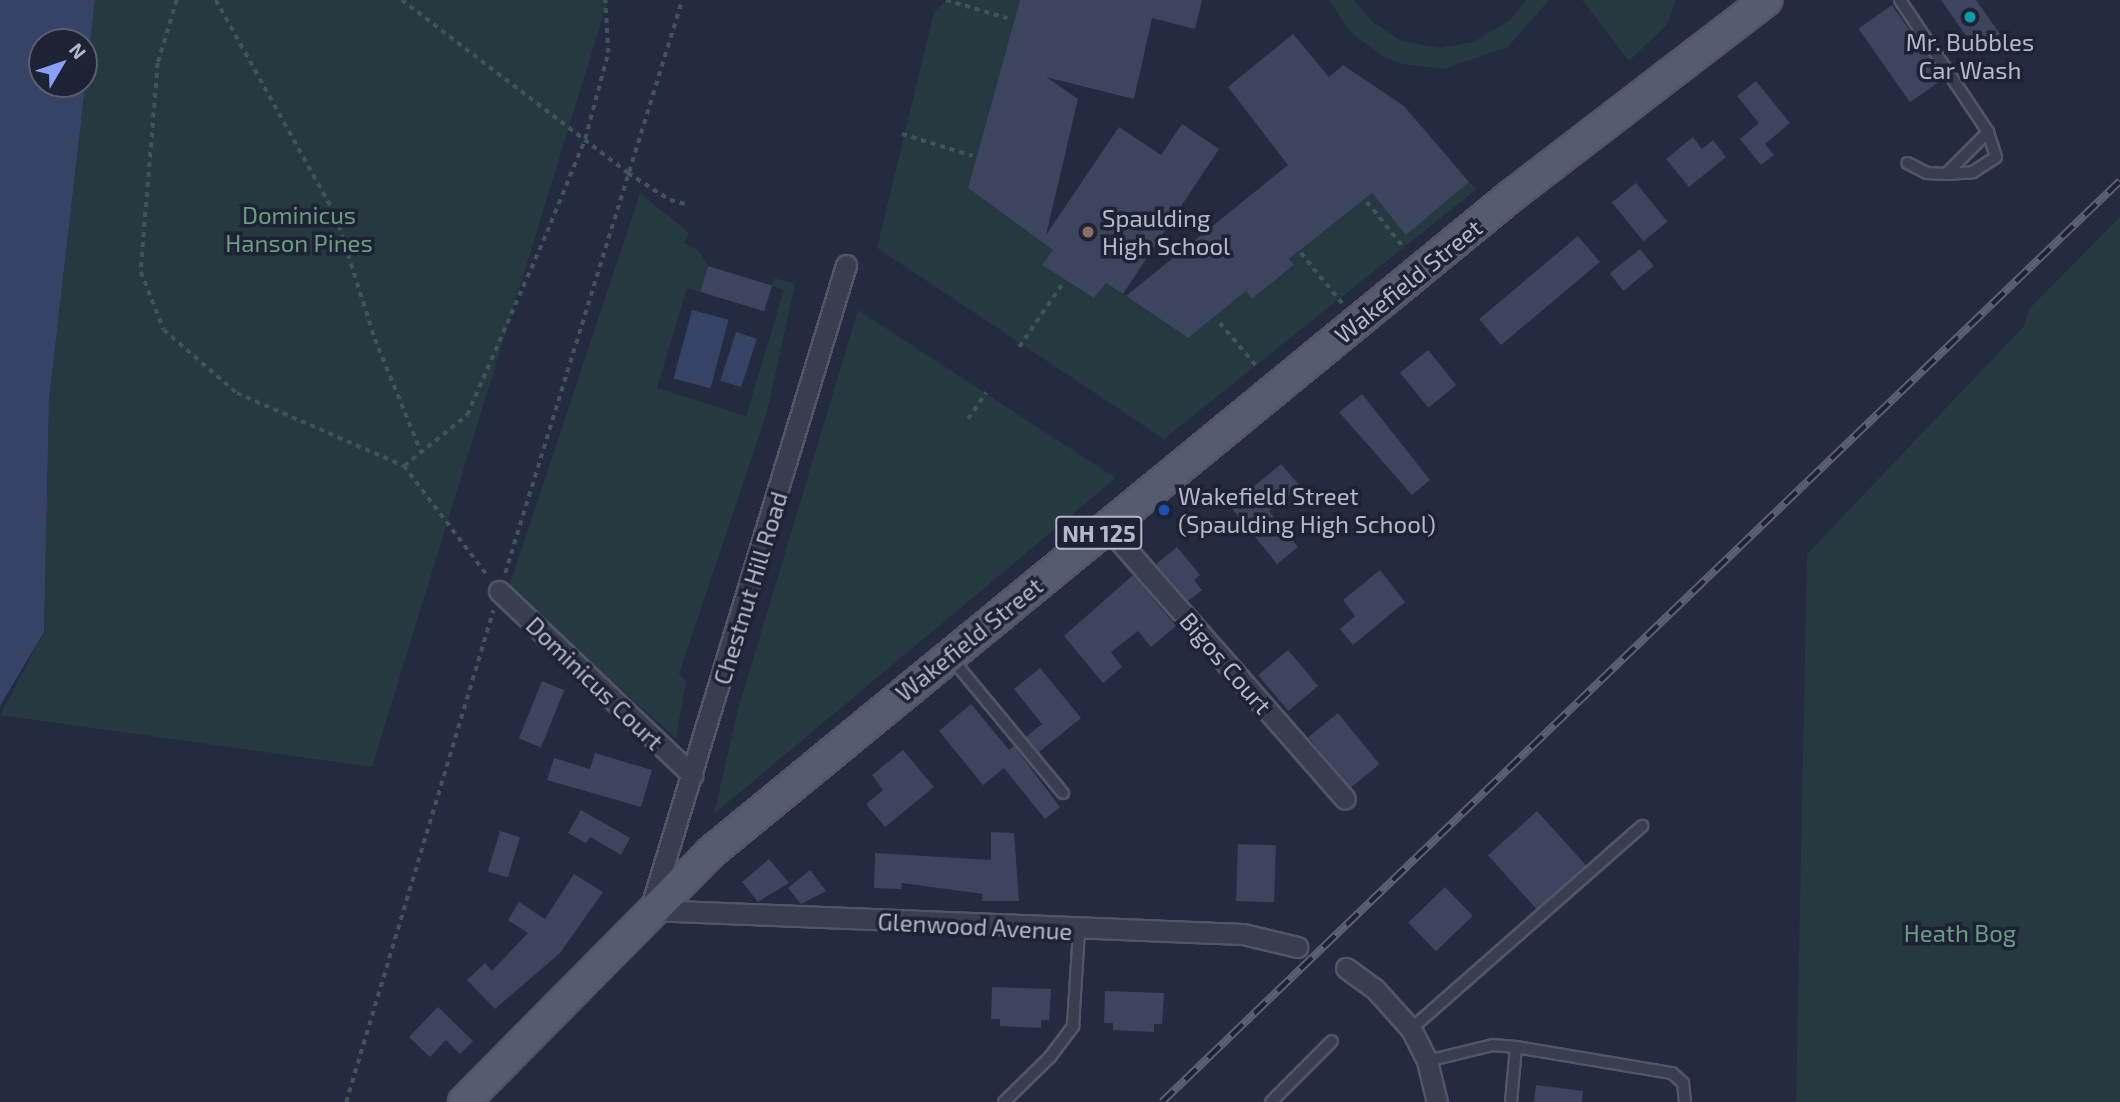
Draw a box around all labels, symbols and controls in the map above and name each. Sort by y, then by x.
marker: Mr. Bubbles Car Wash [1962,9,1978,25]
north arrow [28,28,98,98]
place label: Mr. Bubbles Car Wash [1906,28,2034,84]
text: N [65,38,91,63]
park label: Dominicus Hanson Pines [225,201,373,257]
place label: Spaulding High School [1102,204,1230,260]
street label: Wakefield Street [1329,213,1487,349]
marker: Spaulding High School [1080,224,1096,240]
place label: Wakefield Street (Spaulding High School) [1178,482,1436,538]
street label: Chestnut Hill Road [707,488,793,688]
marker: Wakefield Street (Spaulding High School) [1156,502,1172,518]
road number: NH 125 [1055,513,1143,552]
street label: Wakefield Street [890,571,1048,707]
street label: Bigos Court [1174,606,1278,720]
street label: Dominicus Court [521,610,669,756]
street label: Glenwood Avenue [877,907,1073,945]
park label: Heath Bog [1904,919,2016,947]

